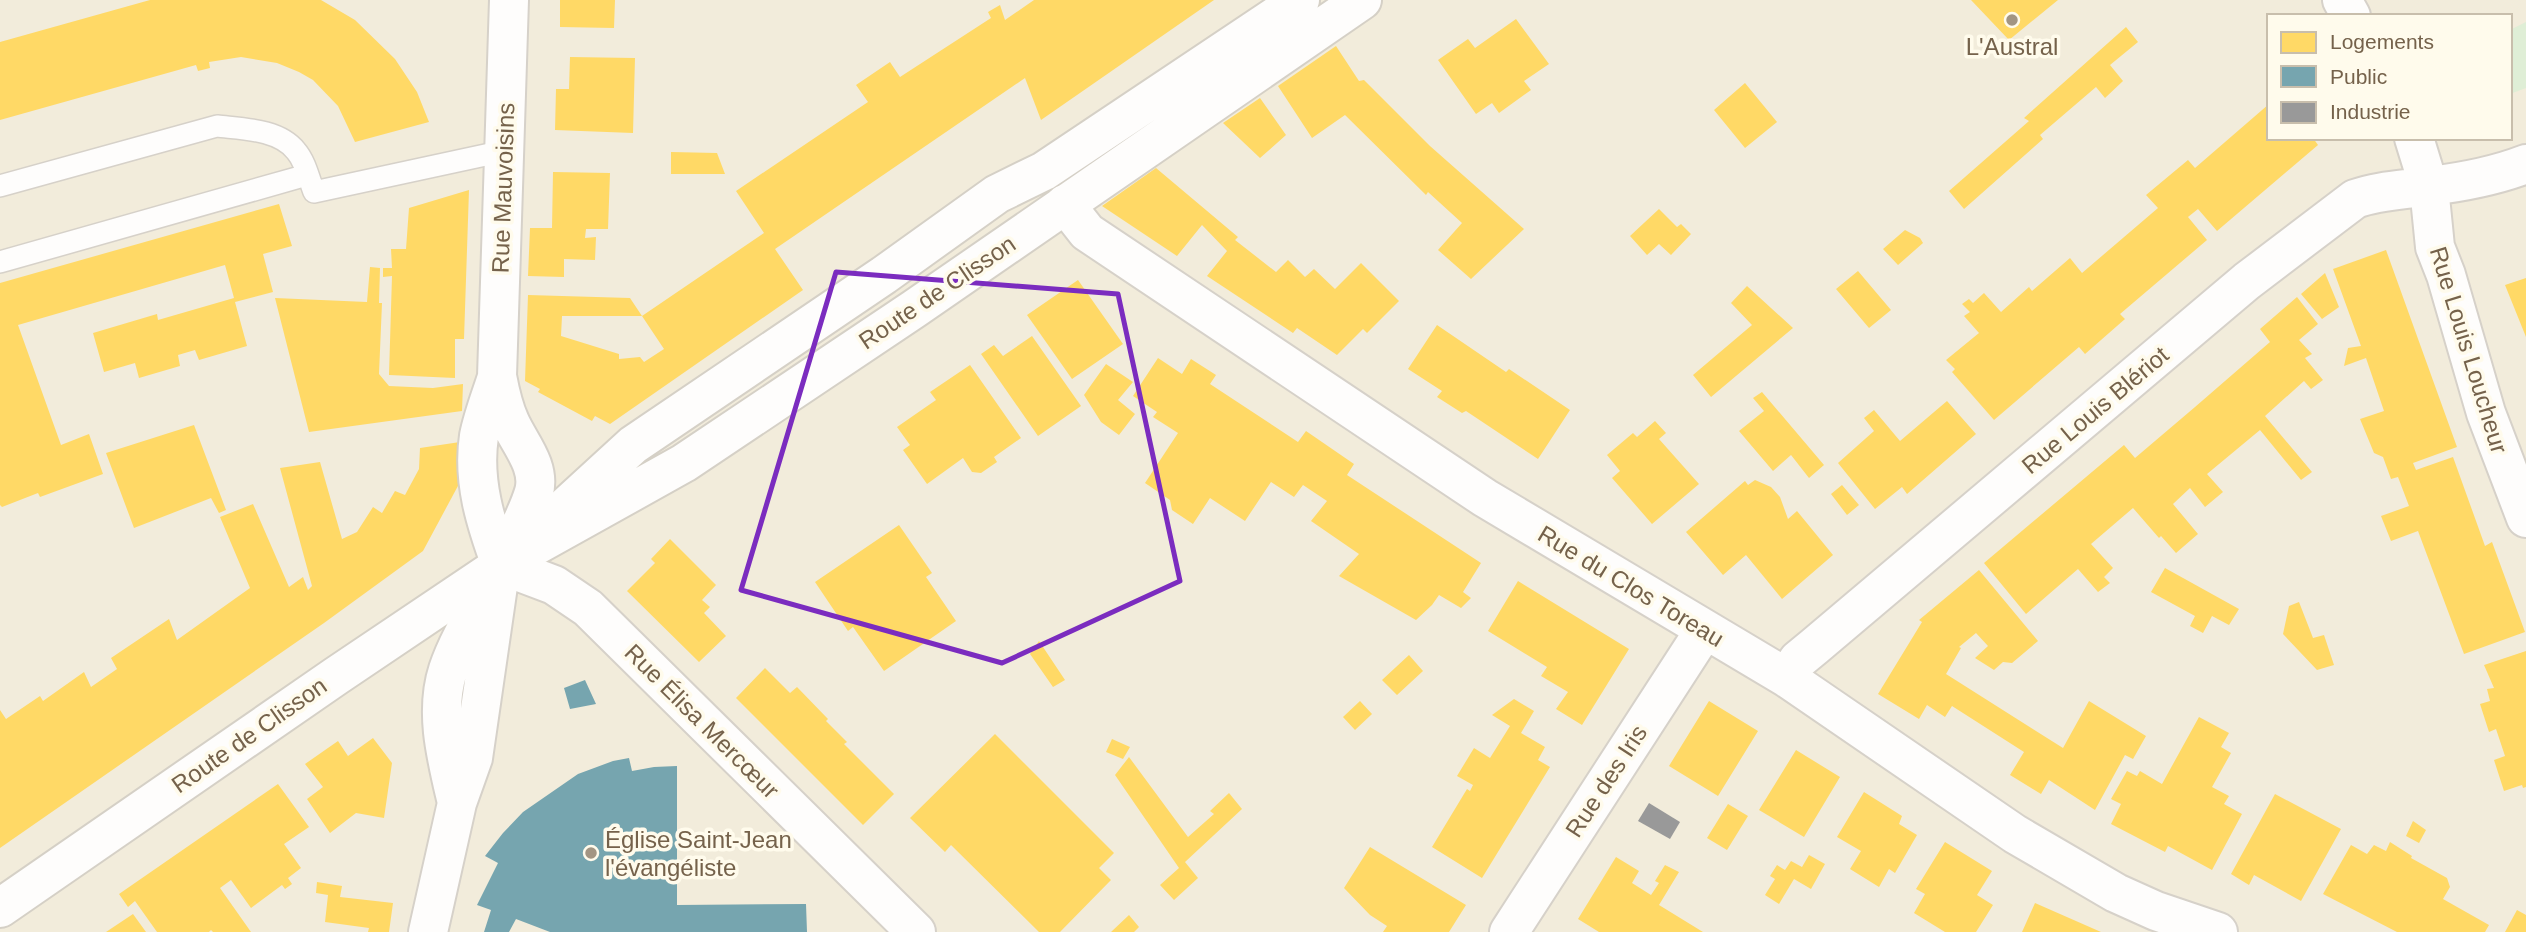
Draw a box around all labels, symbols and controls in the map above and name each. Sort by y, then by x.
marker: L'Austral [2004,12,2020,28]
legend [2267,14,2512,140]
text: Logements [2330,30,2434,53]
place label: L'Austral [1966,33,2058,60]
text: Public [2330,65,2387,88]
text: Industrie [2330,100,2411,123]
street label: Rue Mauvoisins [487,102,519,274]
street label: Route de Clisson [854,230,1020,354]
street label: Rue Louis Loucheur [2425,243,2513,457]
street label: Rue Louis Blériot [2016,341,2174,479]
street label: Rue du Clos Toreau [1533,520,1729,652]
street label: Rue Élisa Mercœur [619,638,785,804]
street label: Route de Clisson [166,672,332,798]
street label: Rue des Iris [1560,720,1652,842]
place label: Église Saint-Jean l'évangéliste [605,826,792,881]
marker: Église Saint-Jean l'évangéliste [583,845,599,861]

